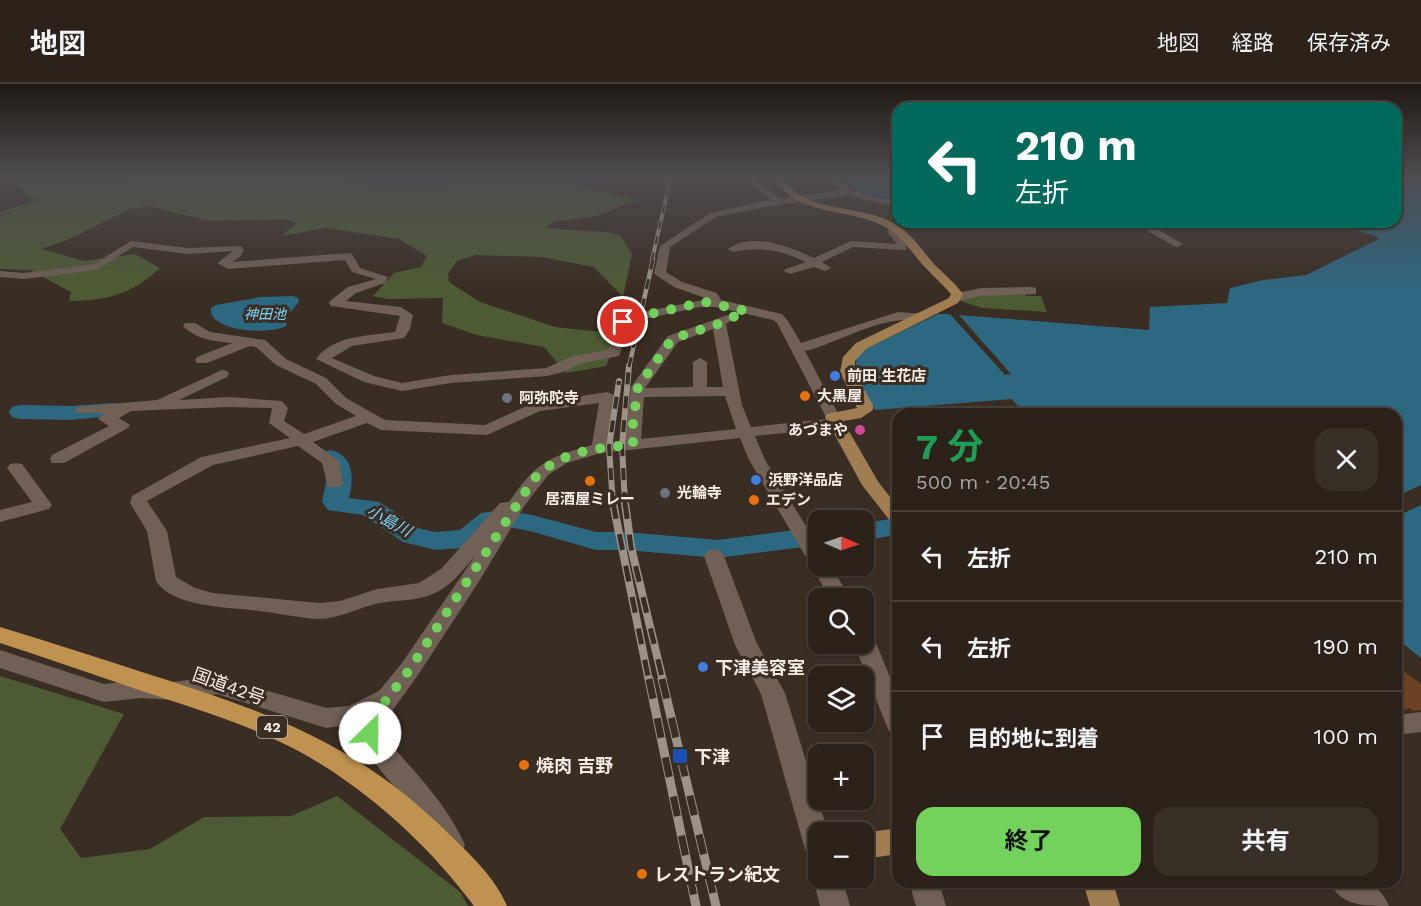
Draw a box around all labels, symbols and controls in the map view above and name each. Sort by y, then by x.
text: 地図 [30,27,86,60]
text: 地図 [1157,30,1199,55]
text: 経路 [1232,30,1274,55]
text: 保存済み [1307,30,1391,55]
text: 210 m [1015,121,1137,170]
icon: left [916,126,994,204]
text: 左折 [1015,177,1069,209]
pin [597,296,648,347]
icon: arrive [606,305,639,338]
water label: 神田池 [244,306,288,322]
place label: 前田 生花店 [847,367,926,385]
marker: 前田 生花店 [828,369,842,383]
place label: 大黒屋 [817,387,862,405]
place label: 阿弥陀寺 [519,389,579,407]
marker: 大黒屋 [798,389,812,403]
marker: 阿弥陀寺 [500,391,514,405]
place label: あづまや [788,421,848,439]
marker: あづまや [853,423,867,437]
text: 7 分 [916,426,983,468]
button: close [1315,428,1378,491]
text: 500 m · 20:45 [916,470,1050,494]
place label: 浜野洋品店 [768,471,843,489]
marker: 浜野洋品店 [749,473,763,487]
marker: 居酒屋ミレー [583,474,597,488]
place label: 光輪寺 [677,484,722,502]
marker: 光輪寺 [658,486,672,500]
place label: 居酒屋ミレー [545,490,635,508]
place label: エデン [766,491,811,509]
marker: エデン [747,493,761,507]
water label: 小島川 [363,501,416,542]
north arrow [808,510,874,576]
map controls [808,510,874,888]
icon: left [916,540,949,573]
text: 210 m [1314,544,1378,569]
text: 左折 [967,546,1011,571]
button: search [808,588,874,654]
icon: left [916,630,949,663]
text: 190 m [1314,634,1378,659]
text: 左折 [967,636,1011,661]
place label: 下津美容室 [715,657,805,678]
marker: 下津美容室 [696,660,710,674]
street label: 国道42号 [190,663,268,709]
button: layers [808,666,874,732]
position arrow [338,701,402,765]
road number: 42 [257,716,287,738]
icon: arrive [916,720,949,753]
text: 100 m [1314,724,1378,749]
text: 目的地に到着 [967,726,1099,751]
button: + [808,744,874,810]
place label: 下津 [694,746,730,767]
marker: 下津 [671,747,689,765]
place label: 焼肉 吉野 [536,755,613,776]
marker: 焼肉 吉野 [517,758,531,772]
button: 終了 [916,807,1141,876]
button: 共有 [1153,807,1378,876]
button: − [808,822,874,888]
place label: レストラン紀文 [654,864,780,885]
marker: レストラン紀文 [635,867,649,881]

